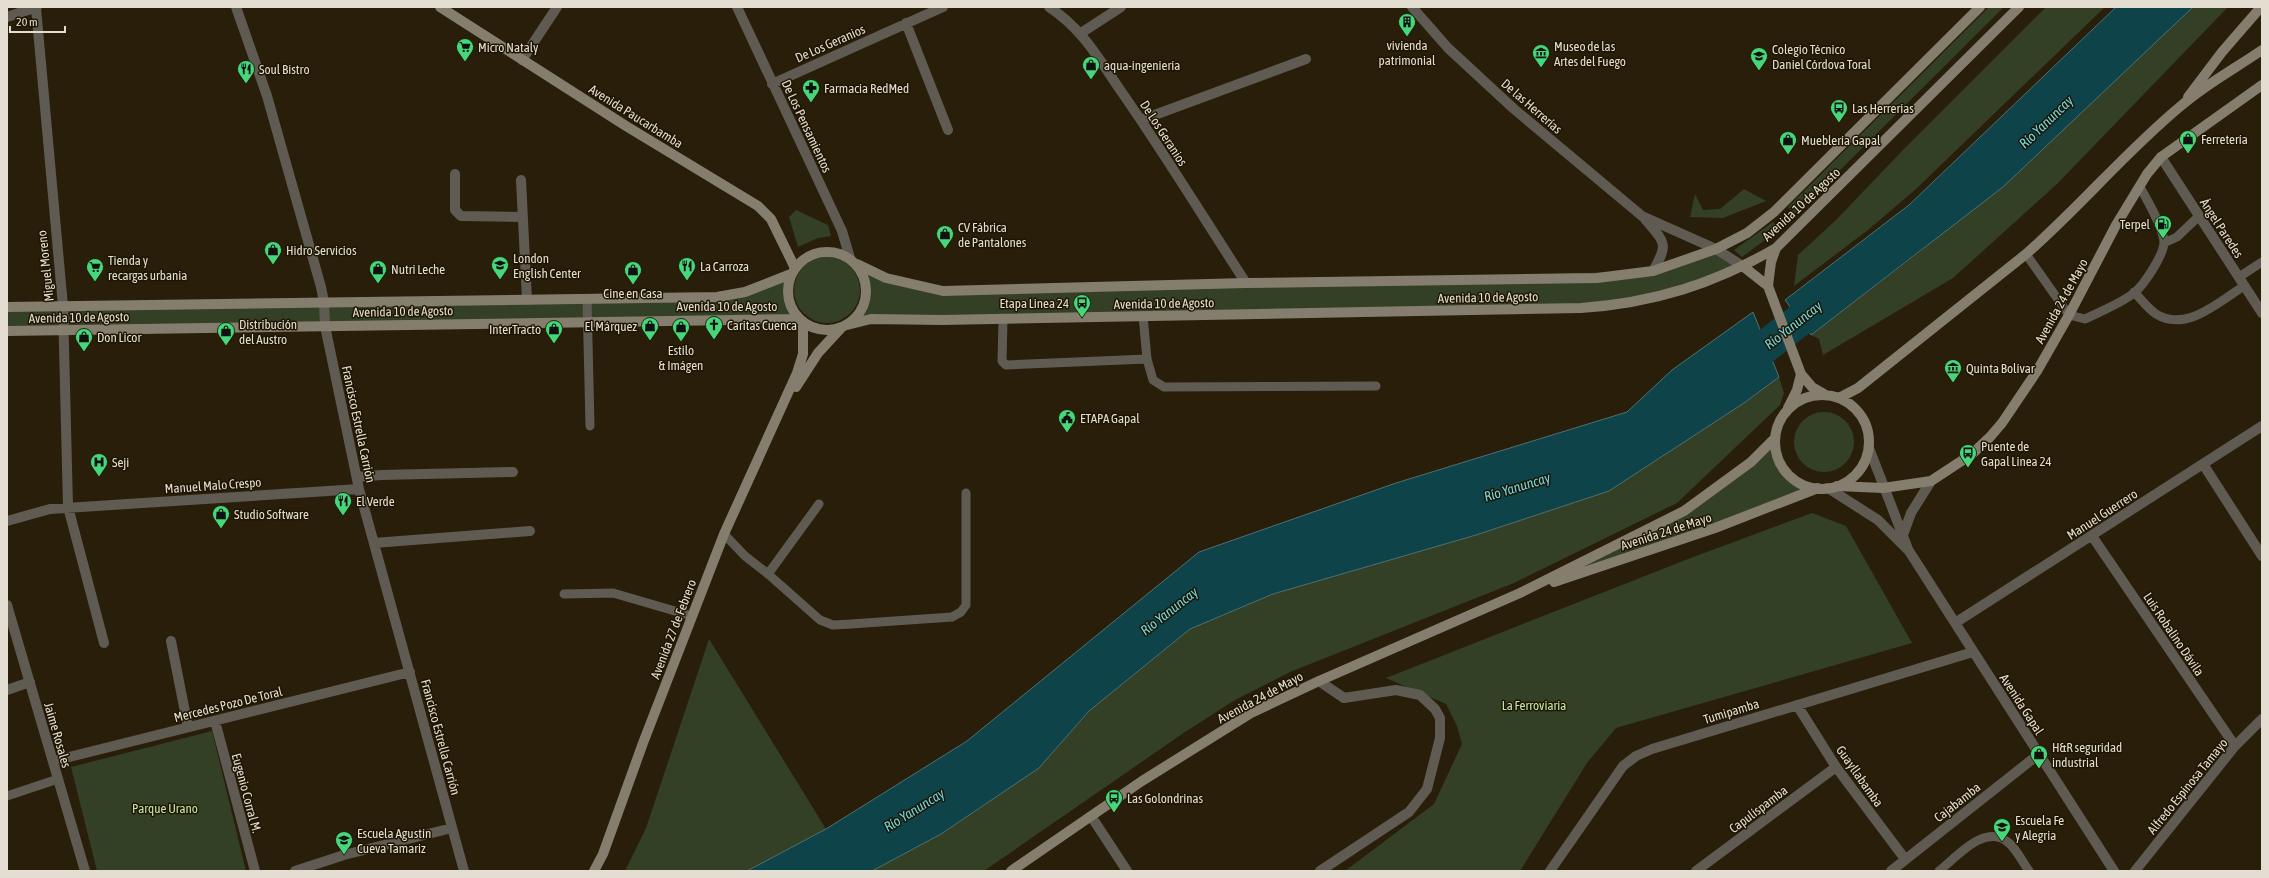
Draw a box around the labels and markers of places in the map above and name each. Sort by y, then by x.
building icon: vivienda patrimonial [1397,12,1417,37]
supermarket icon: Micro Nataly [455,37,475,62]
place label: vivienda patrimonial [1378,38,1436,68]
place label: Museo de las Artes del Fuego [1554,39,1626,69]
place label: Micro Nataly [478,40,539,55]
place label: Colegio Técnico Daniel Córdova Toral [1772,42,1871,72]
museum icon: Museo de las Artes del Fuego [1531,43,1551,68]
school or university icon: Colegio Técnico Daniel Córdova Toral [1749,46,1769,71]
shop icon: aqua-ingeniería [1081,55,1101,80]
place label: aqua-ingeniería [1104,58,1180,73]
restaurant icon: Soul Bistro [236,59,256,84]
place label: Soul Bistro [259,62,310,77]
pharmacy icon: Farmacia RedMed [801,78,821,103]
place label: Farmacia RedMed [824,81,909,96]
bus stop icon: Las Herrerías [1829,98,1849,123]
place label: Las Herrerías [1852,101,1914,116]
shop icon: Ferretería [2178,129,2198,154]
shop icon: Mueblería Gapal [1778,130,1798,155]
place label: Ferretería [2201,132,2248,147]
place label: Mueblería Gapal [1801,133,1881,148]
fuel station icon: Terpel [2153,214,2173,239]
place label: Terpel [2120,217,2151,232]
place label: CV Fábrica de Pantalones [958,220,1027,250]
shop icon: CV Fábrica de Pantalones [935,224,955,249]
shop icon: Hidro Servicios [263,240,283,265]
place label: Hidro Servicios [286,243,357,258]
place label: London English Center [513,251,581,281]
place label: Tienda y recargas urbania [108,253,187,283]
school or university icon: London English Center [490,255,510,280]
restaurant icon: La Carroza [677,256,697,281]
supermarket icon: Tienda y recargas urbania [85,257,105,282]
shop icon: Nutri Leche [368,259,388,284]
place label: La Carroza [700,259,749,274]
shop icon: Cine en Casa [623,260,643,285]
place label: Nutri Leche [391,262,445,277]
place label: Cine en Casa [603,286,663,301]
bus stop icon: Etapa Linea 24 [1072,293,1092,318]
place label: Etapa Linea 24 [999,296,1069,311]
church icon: Caritas Cuenca [704,315,724,340]
shop icon: El Márquez [640,316,660,341]
place label: Distribución del Austro [239,317,297,347]
shop icon: Estilo & Imágen [671,317,691,342]
place label: Caritas Cuenca [727,318,797,333]
shop icon: InterTracto [544,319,564,344]
place label: El Márquez [585,319,637,334]
shop icon: Distribución del Austro [216,321,236,346]
place label: InterTracto [489,322,541,337]
shop icon: Don Licor [74,327,94,352]
place label: Don Licor [97,330,141,345]
place label: Estilo & Imágen [659,343,703,373]
museum icon: Quinta Bolívar [1943,358,1963,383]
place label: Quinta Bolívar [1966,361,2035,376]
public building icon: ETAPA Gapal [1057,408,1077,433]
place label: ETAPA Gapal [1080,411,1140,426]
place label: Puente de Gapal Linea 24 [1981,439,2052,469]
bus stop icon: Puente de Gapal Linea 24 [1958,443,1978,468]
hospital icon: Seji [89,452,109,477]
place label: Seji [112,455,129,470]
restaurant icon: El Verde [333,491,353,516]
place label: El Verde [356,494,395,509]
shop icon: Studio Software [211,504,231,529]
place label: Studio Software [234,507,309,522]
place label: H&R seguridad industrial [2052,740,2122,770]
shop icon: H&R seguridad industrial [2029,744,2049,769]
bus stop icon: Las Golondrinas [1104,788,1124,813]
place label: Las Golondrinas [1127,791,1204,806]
place label: Escuela Fe y Alegria [2015,813,2064,843]
school or university icon: Escuela Fe y Alegria [1992,817,2012,842]
place label: Escuela Agustín Cueva Tamariz [357,826,431,856]
school or university icon: Escuela Agustín Cueva Tamariz [334,830,354,855]

